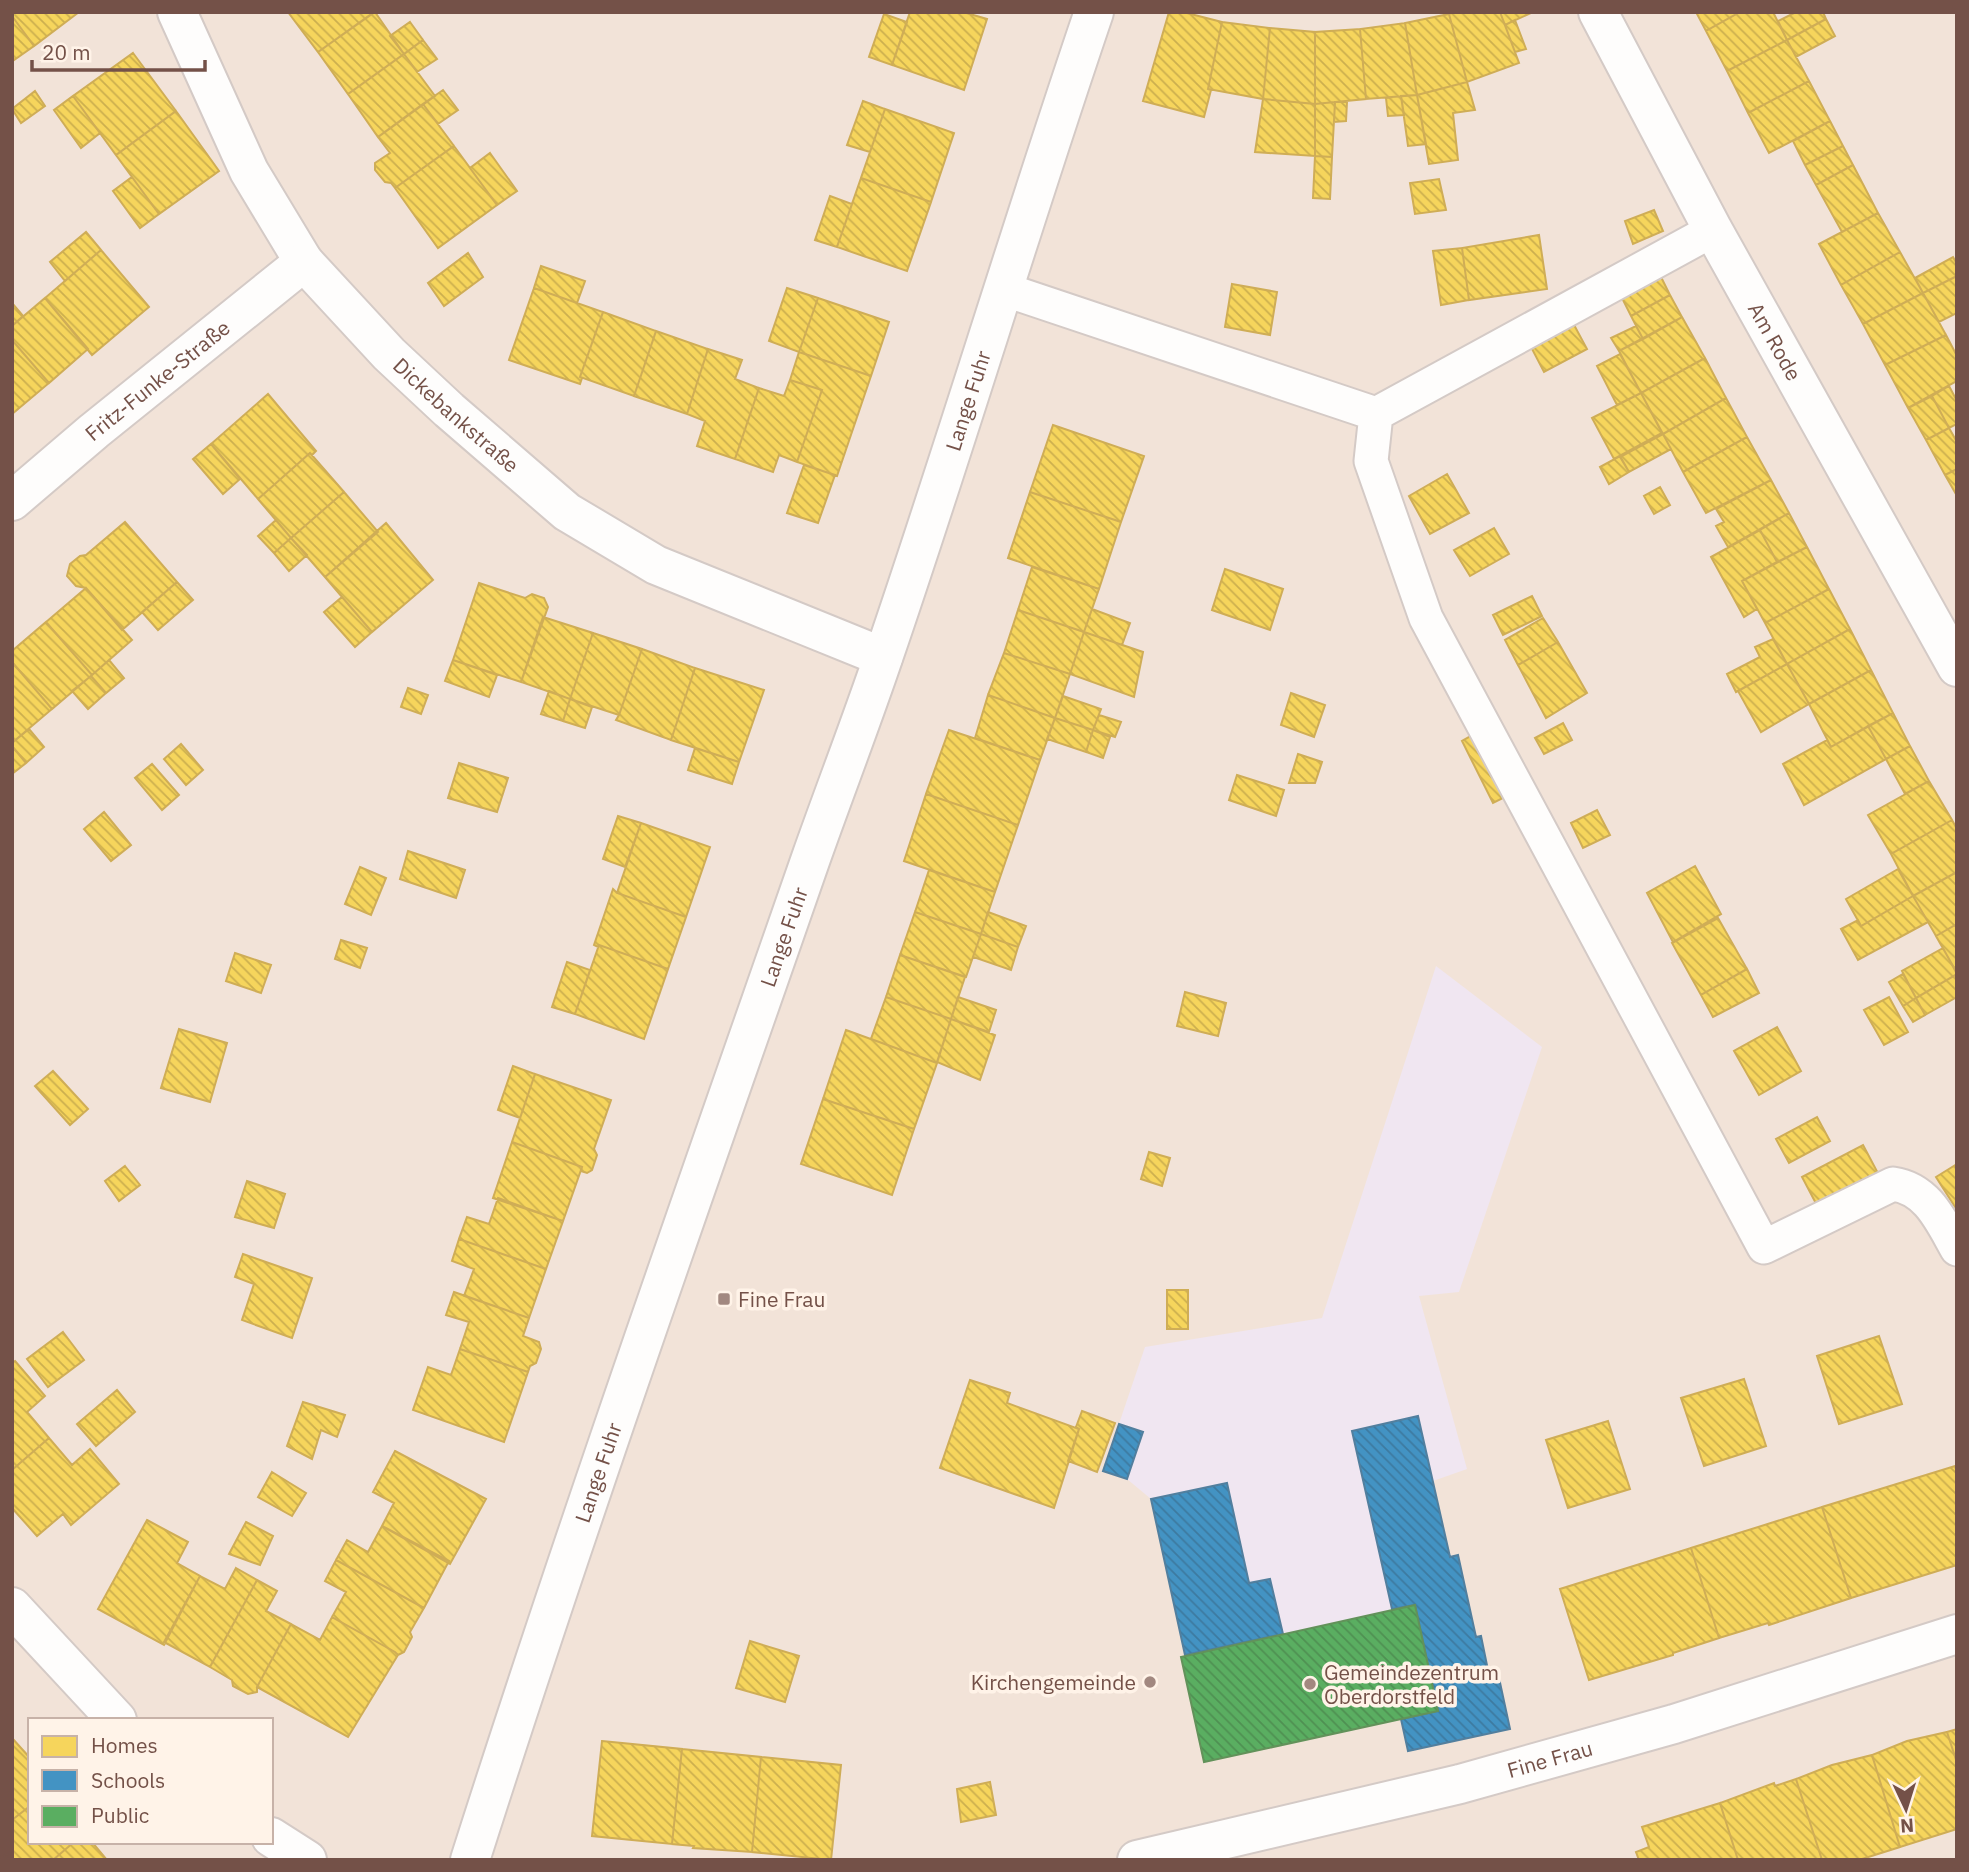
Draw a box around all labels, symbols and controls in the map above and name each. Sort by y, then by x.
scale bar [32,28,205,72]
text: 20 m [42,38,91,66]
street label: Am Rode [1742,297,1808,385]
street label: Fritz-Funke-Straße [79,313,235,447]
street label: Lange Fuhr [938,347,997,454]
street label: Dickebankstraße [388,351,525,479]
street label: Lange Fuhr [753,883,814,990]
place label: Fine Frau [738,1285,826,1313]
marker: Fine Frau [716,1291,732,1307]
street label: Lange Fuhr [568,1419,628,1526]
place label: Gemeindezentrum Oberdorstfeld [1324,1658,1499,1710]
place label: Kirchengemeinde [971,1668,1136,1696]
marker: Kirchengemeinde [1142,1674,1158,1690]
marker: Gemeindezentrum Oberdorstfeld [1302,1676,1318,1692]
legend [28,1718,273,1844]
text: Homes [91,1731,158,1759]
street label: Fine Frau [1504,1734,1596,1784]
text: Schools [91,1766,165,1794]
north arrow [1871,1774,1941,1844]
text: Public [91,1801,149,1829]
text: N [1899,1814,1915,1838]

